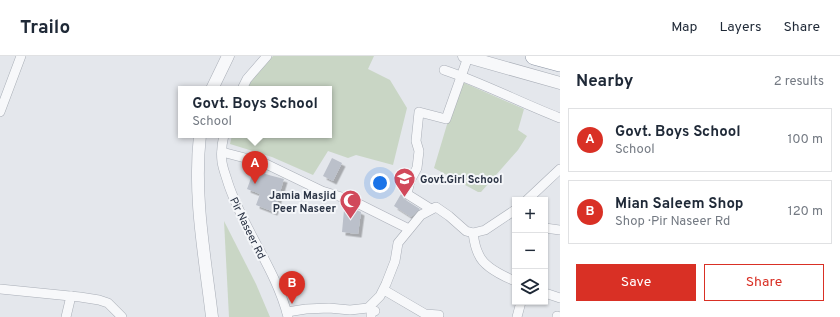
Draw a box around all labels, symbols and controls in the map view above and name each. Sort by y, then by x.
text: Trailo [20,16,70,40]
text: Map [671,19,697,36]
text: Layers [719,19,761,36]
text: Share [783,19,820,36]
text: Nearby [576,71,633,93]
text: 2 results [774,74,824,90]
popup [178,86,332,138]
text: Govt. Boys School [192,95,318,114]
text: School [192,114,232,130]
text: Govt. Boys School [615,123,741,142]
text: A [585,132,595,148]
text: 100 m [787,132,823,148]
text: School [615,142,655,158]
pin: A [242,151,268,184]
school or university icon: Govt.Girl School [391,166,417,199]
your location [370,173,390,193]
place label: Govt.Girl School [420,173,503,187]
mosque icon: Jamia Masjid Peer Naseer [338,188,364,221]
place label: Jamia Masjid Peer Naseer [269,189,336,216]
street label: Pir Naseer Rd [226,195,268,262]
text: Mian Saleem Shop [615,195,743,214]
map controls [512,197,548,305]
button: + [512,197,548,233]
text: B [586,204,594,220]
text: 120 m [788,204,823,220]
text: Shop · Pir Naseer Rd [615,214,730,230]
button: − [512,233,548,269]
button: Save [576,264,696,301]
button: Share [704,264,824,301]
button: layers [512,269,548,305]
pin: B [279,271,305,304]

